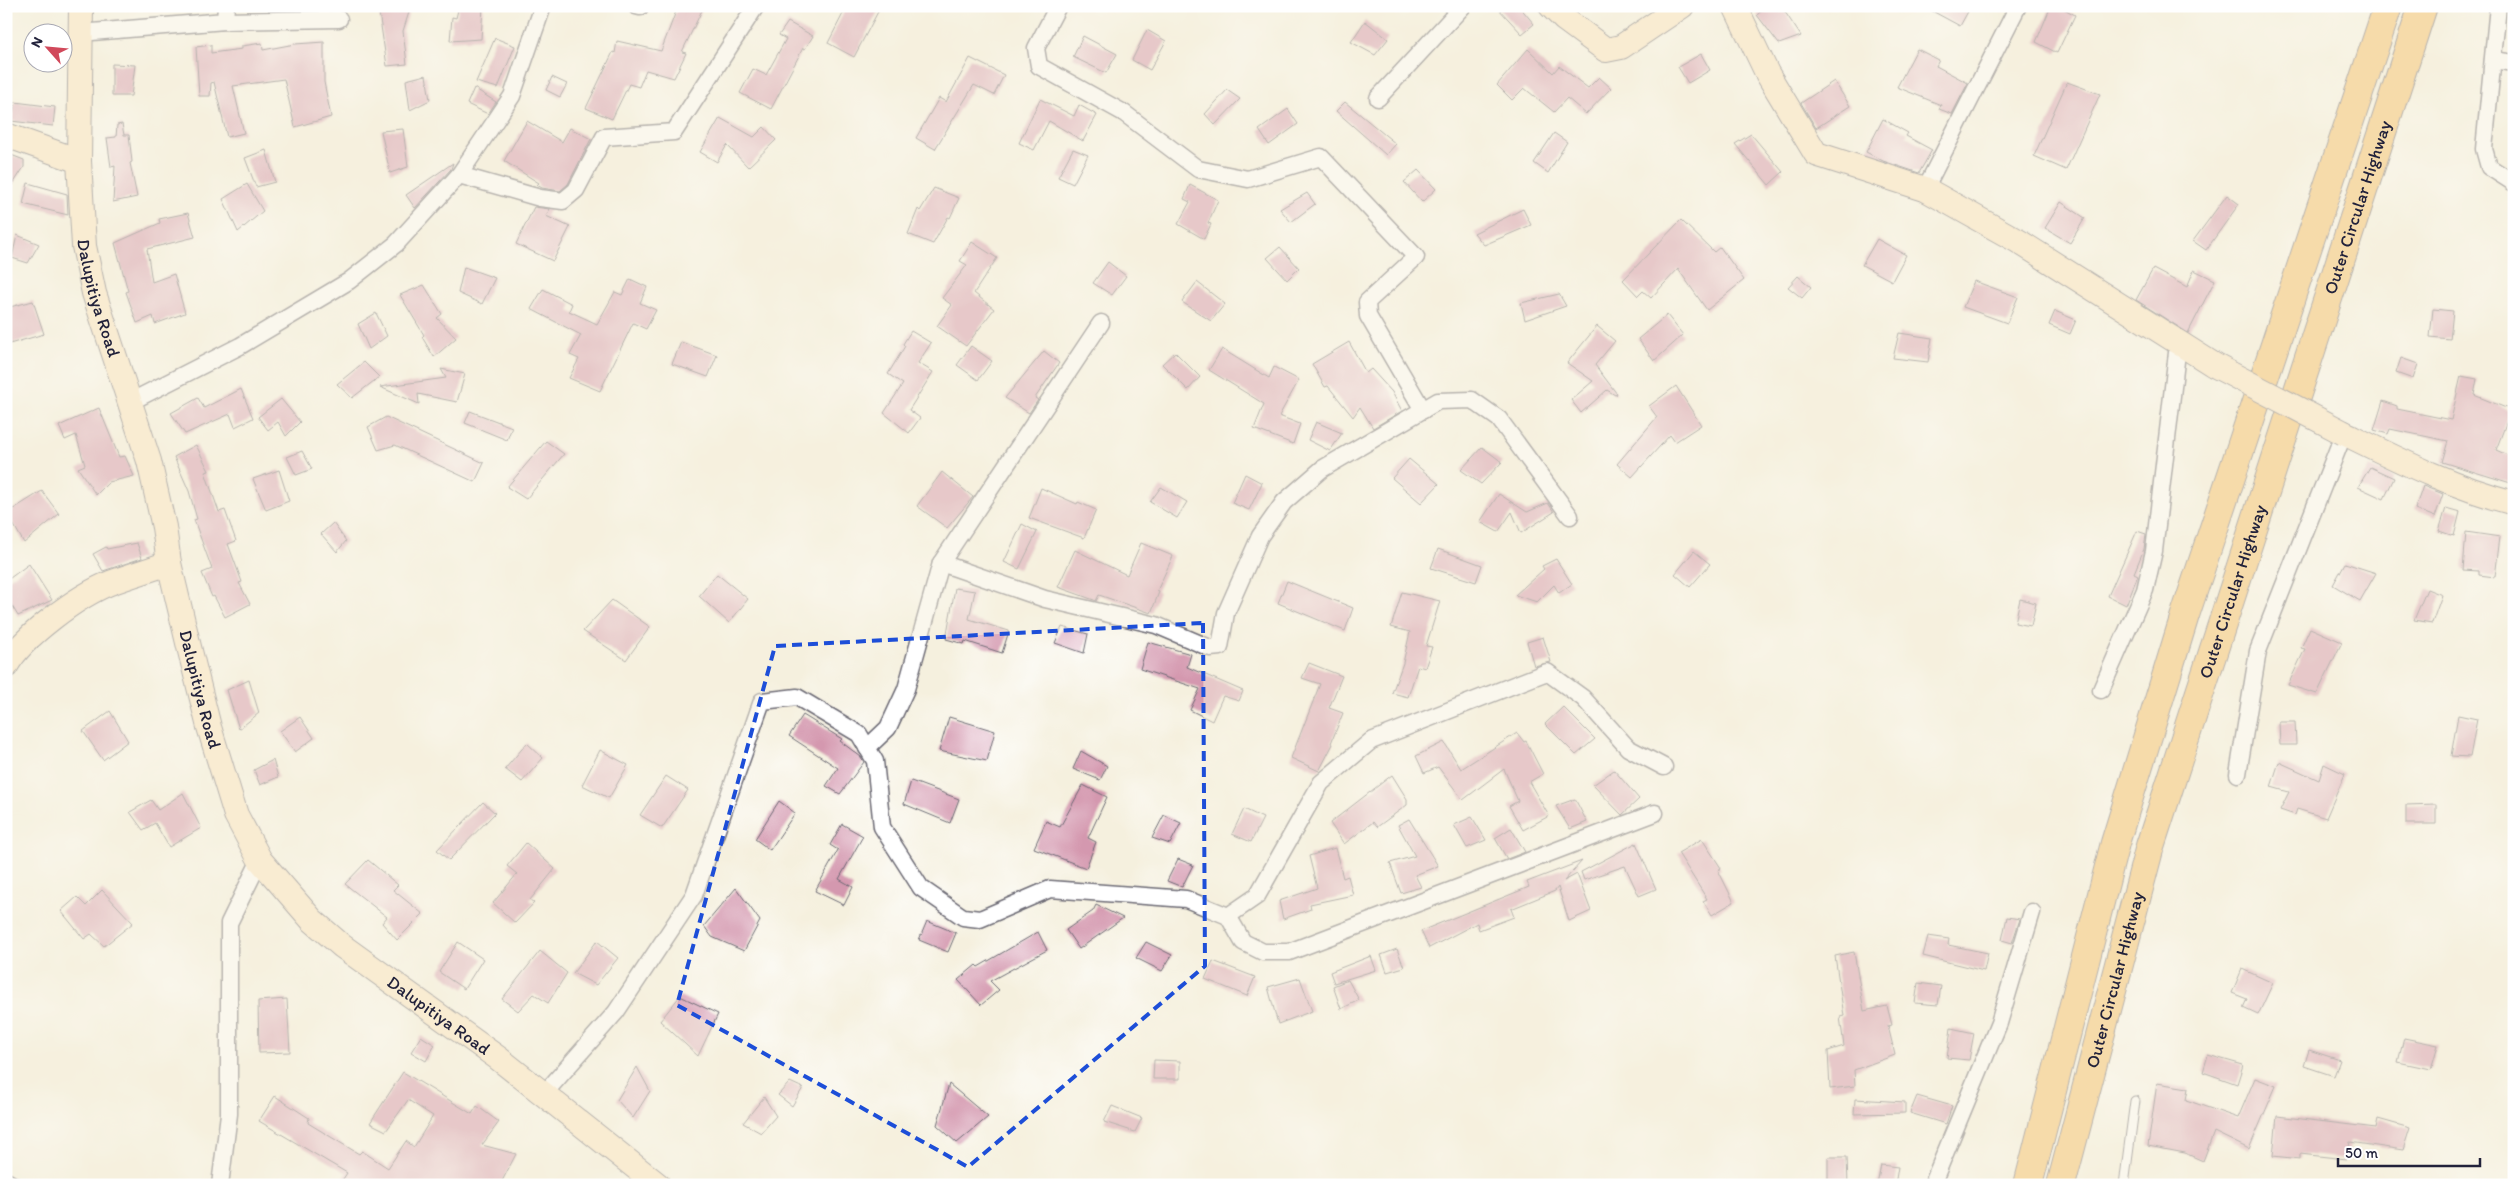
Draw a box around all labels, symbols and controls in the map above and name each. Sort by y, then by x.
north arrow [22,22,72,72]
text: N [27,34,47,50]
street label: Outer Circular Highway [2319,117,2396,297]
street label: Dalupitiya Road [73,238,125,360]
street label: Outer Circular Highway [2194,501,2271,681]
street label: Dalupitiya Road [174,628,226,752]
street label: Outer Circular Highway [2081,889,2149,1071]
street label: Dalupitiya Road [383,971,495,1060]
scale bar [2338,1136,2480,1168]
text: 50 m [2345,1144,2378,1162]

